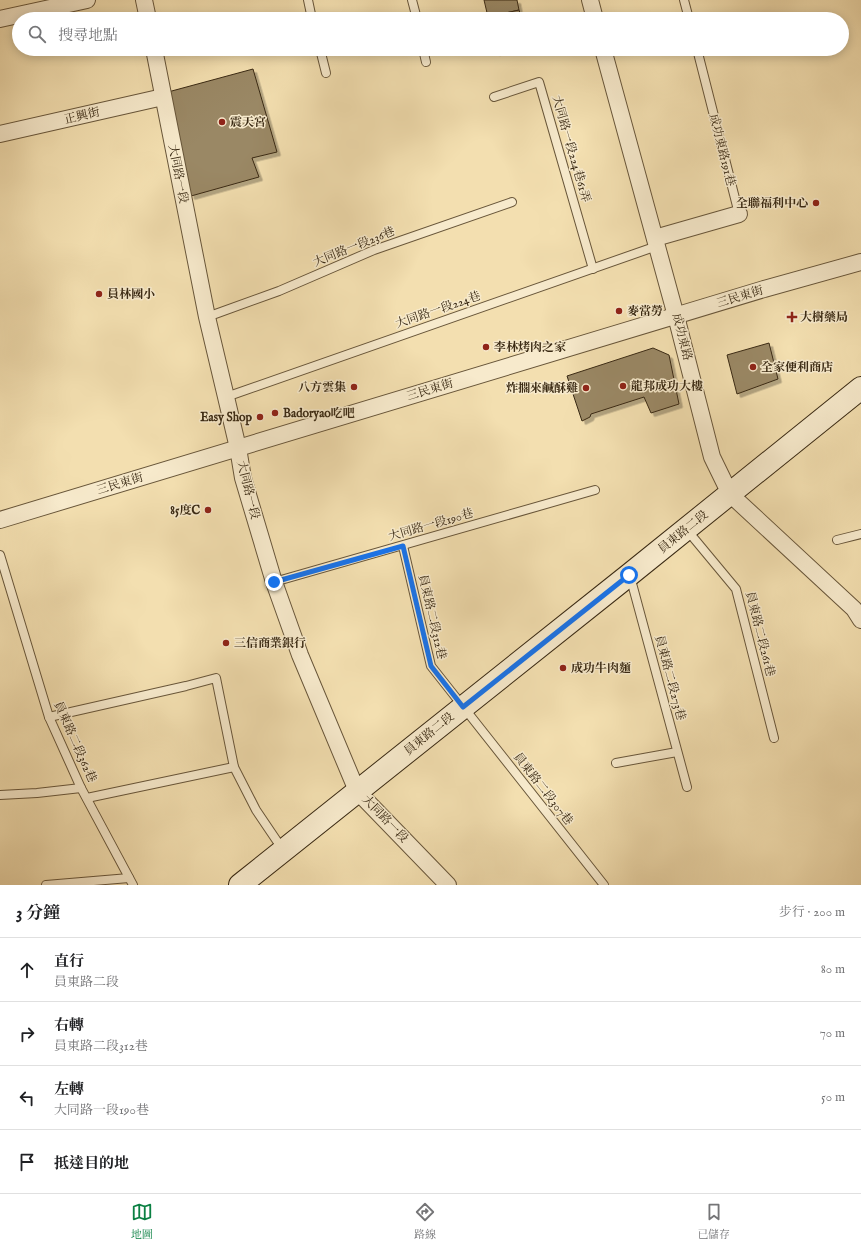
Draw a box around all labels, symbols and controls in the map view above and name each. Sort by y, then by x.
search box [12,12,849,56]
icon: search [26,23,48,45]
text: 搜尋地點 [58,26,118,45]
street label: 大同路一段224巷61弄 [549,94,593,204]
street label: 正興街 [63,104,102,127]
street label: 成功東路191巷 [706,112,738,188]
place label: 震天宮 [230,115,266,130]
marker: 震天宮 [217,117,227,127]
street label: 大同路一段 [165,143,191,205]
place label: 全聯福利中心 [736,196,808,211]
marker: 全聯福利中心 [811,198,821,208]
street label: 大同路一段236巷 [311,224,397,270]
street label: 三民東街 [715,283,766,311]
place label: 員林國小 [107,287,155,302]
street label: 大同路一段224巷 [393,288,483,332]
marker: 員林國小 [94,289,104,299]
place label: 麥當勞 [627,304,663,319]
marker: 麥當勞 [614,306,624,316]
place label: 大樹藥局 [800,310,848,325]
street label: 成功東路 [669,312,695,362]
marker: 大樹藥局 [787,312,797,322]
place label: 李林烤肉之家 [494,340,566,355]
marker: 李林烤肉之家 [481,342,491,352]
place label: 全家便利商店 [761,360,833,375]
marker: 全家便利商店 [748,362,758,372]
street label: 三民東街 [405,376,456,404]
place label: 龍邦成功大樓 [631,379,703,394]
place label: 八方雲集 [298,380,346,395]
place label: 炸擱來鹹酥雞 [506,381,578,396]
marker: 龍邦成功大樓 [618,381,628,391]
marker: 八方雲集 [349,382,359,392]
marker: 炸擱來鹹酥雞 [581,383,591,393]
place label: Badoryao吃吧 [283,406,355,422]
marker: Badoryao吃吧 [270,408,280,418]
place label: Easy Shop [200,410,252,426]
marker: Easy Shop [255,412,265,422]
street label: 大同路一段 [233,459,263,521]
street label: 三民東街 [95,470,146,498]
place label: 85度C [170,503,200,518]
marker: 85度C [203,505,213,515]
street label: 大同路一段190巷 [387,506,475,544]
street label: 員東路二段 [655,507,711,557]
route start [620,566,638,584]
route end [265,573,283,591]
street label: 員東路二段312巷 [415,573,449,661]
street label: 員東路二段261巷 [742,590,778,678]
street label: 員東路二段273巷 [651,634,689,722]
place label: 三信商業銀行 [234,636,306,651]
marker: 三信商業銀行 [221,638,231,648]
place label: 成功牛肉麵 [571,661,631,676]
marker: 成功牛肉麵 [558,663,568,673]
street label: 員東路二段362巷 [50,699,100,785]
street label: 員東路二段 [401,709,457,759]
street label: 員東路二段307巷 [510,750,576,828]
street label: 大同路一段 [359,792,411,846]
text: 3 分鐘 [16,903,60,924]
text: 步行 · 200 m [779,904,845,921]
text: 直行 [54,952,84,971]
icon: ahead [16,959,38,981]
text: 80 m [821,961,845,978]
text: 員東路二段 [54,974,119,991]
text: 右轉 [54,1016,84,1035]
icon: right [16,1023,38,1045]
text: 70 m [820,1025,845,1042]
text: 員東路二段312巷 [54,1038,148,1055]
text: 左轉 [54,1080,84,1099]
icon: left [16,1087,38,1109]
text: 50 m [821,1089,845,1106]
text: 大同路一段190巷 [54,1102,149,1119]
icon: arrive [16,1151,38,1173]
text: 抵達目的地 [54,1154,129,1173]
tab: 地圖 [131,1201,153,1242]
tab: 路線 [414,1201,436,1242]
tab: 已儲存 [697,1201,730,1242]

